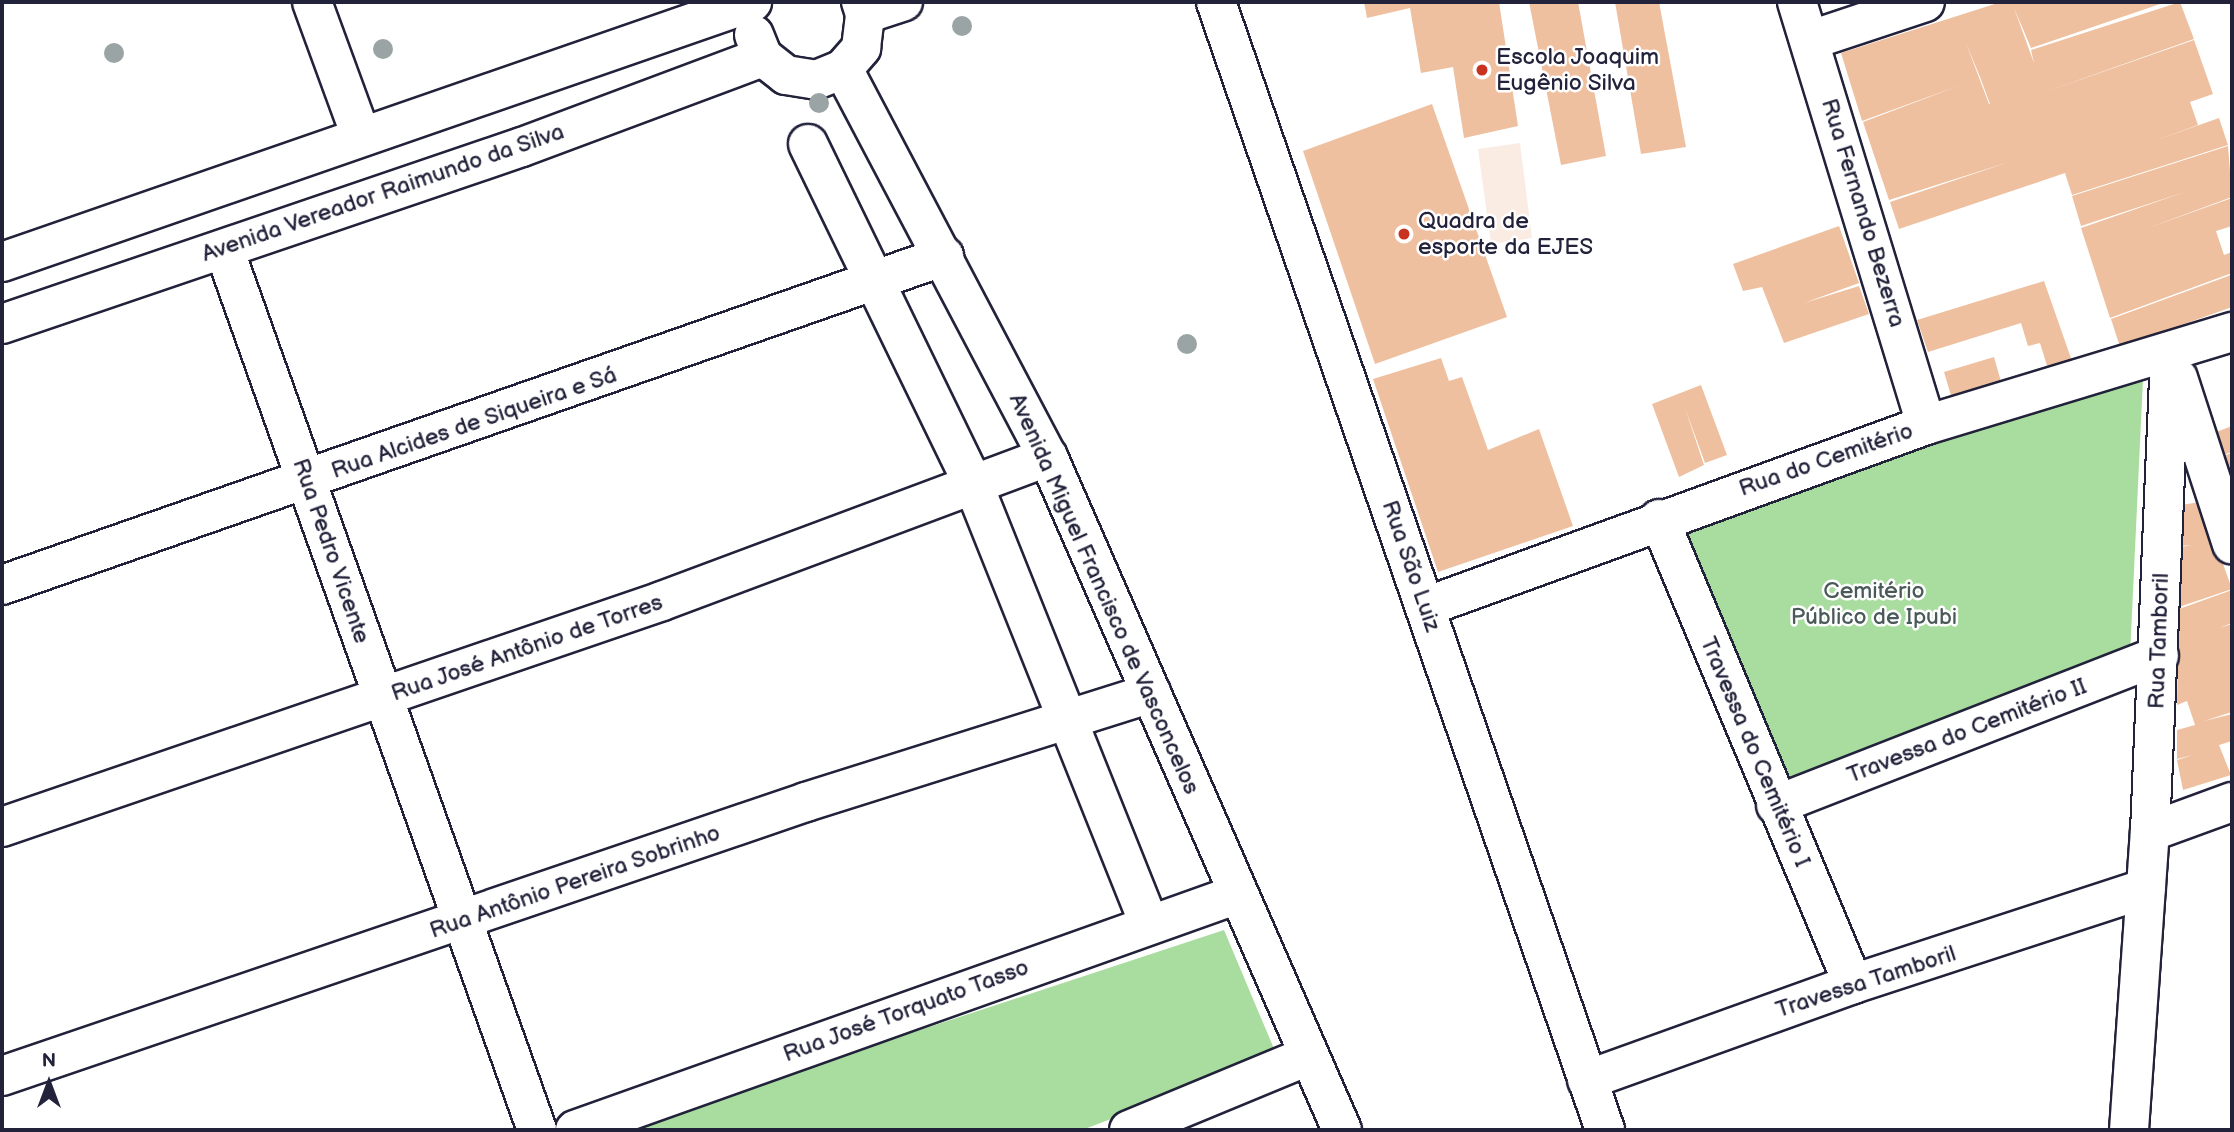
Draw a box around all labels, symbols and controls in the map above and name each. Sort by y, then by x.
place label: Escola Joaquim Eugênio Silva [1496,43,1660,97]
marker: Escola Joaquim Eugênio Silva [1474,62,1490,78]
street label: Rua Fernando Bezerra [1815,95,1911,331]
street label: Avenida Vereador Raimundo da Silva [198,118,568,268]
place label: Quadra de esporte da EJES [1418,207,1593,261]
marker: Quadra de esporte da EJES [1396,226,1412,242]
street label: Rua Alcides de Siqueira e Sá [327,361,621,485]
street label: Avenida Miguel Francisco de Vasconcelos [1003,389,1205,799]
street label: Rua do Cemitério [1735,417,1917,503]
street label: Rua Pedro Vicente [286,455,376,647]
street label: Rua São Luiz [1376,497,1446,635]
street label: Rua Tamboril [2143,572,2175,710]
park label: Cemitério Público de Ipubi [1791,577,1957,631]
street label: Rua José Antônio de Torres [387,588,667,708]
street label: Travessa do Cemitério I [1694,633,1816,871]
street label: Travessa do Cemitério II [1843,673,2091,789]
street label: Rua Antônio Pereira Sobrinho [426,819,724,945]
street label: Travessa Tamboril [1772,940,1960,1024]
street label: Rua José Torquato Tasso [778,953,1034,1069]
north arrow [14,1048,84,1118]
text: N [42,1050,56,1073]

